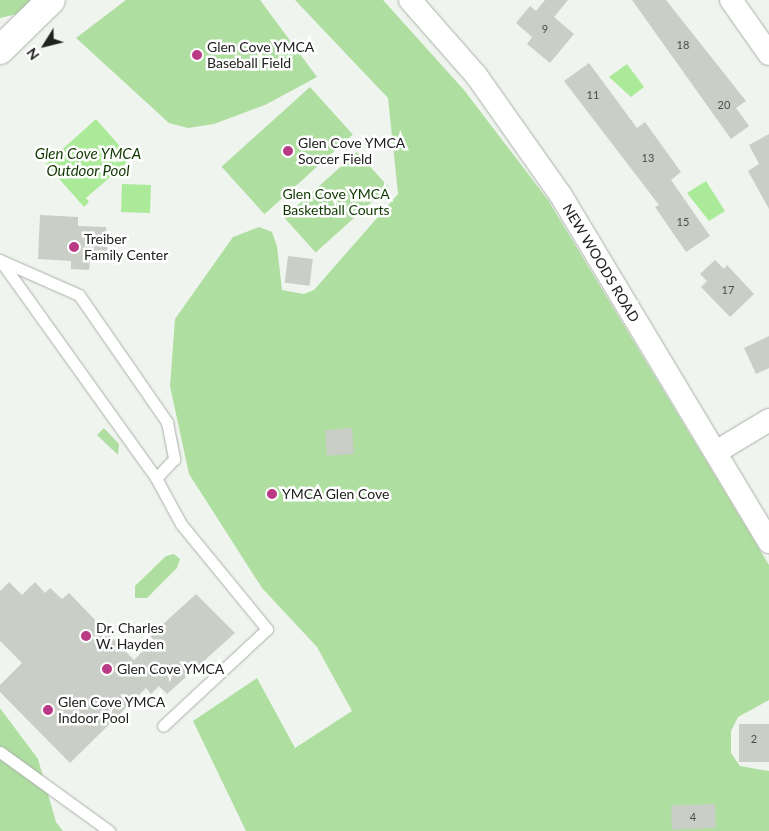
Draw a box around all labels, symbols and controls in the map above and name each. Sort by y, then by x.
north arrow [20,20,70,70]
house number: 9 [542,22,548,36]
house number: 18 [677,38,689,52]
place label: Glen Cove YMCA Baseball Field [207,39,315,72]
text: N [22,45,43,63]
marker: Glen Cove YMCA Baseball Field [191,49,203,61]
house number: 11 [587,88,599,102]
house number: 20 [718,98,730,112]
place label: Glen Cove YMCA Soccer Field [298,135,406,168]
water label: Glen Cove YMCA Outdoor Pool [35,144,141,179]
marker: Glen Cove YMCA Soccer Field [282,145,294,157]
house number: 13 [642,151,654,165]
park label: Glen Cove YMCA Basketball Courts [282,186,390,218]
street label: NEW WOODS ROAD [559,201,643,325]
house number: 15 [677,215,689,229]
place label: Treiber Family Center [84,231,169,264]
marker: Treiber Family Center [68,241,80,253]
house number: 17 [722,283,734,297]
place label: YMCA Glen Cove [282,486,390,502]
marker: YMCA Glen Cove [266,488,278,500]
place label: Dr. Charles W. Hayden [96,620,164,652]
marker: Dr. Charles W. Hayden [80,630,92,642]
place label: Glen Cove YMCA [117,661,225,677]
marker: Glen Cove YMCA [101,663,113,675]
place label: Glen Cove YMCA Indoor Pool [58,694,166,726]
marker: Glen Cove YMCA Indoor Pool [42,704,54,716]
house number: 2 [751,732,757,746]
house number: 4 [690,810,696,824]

